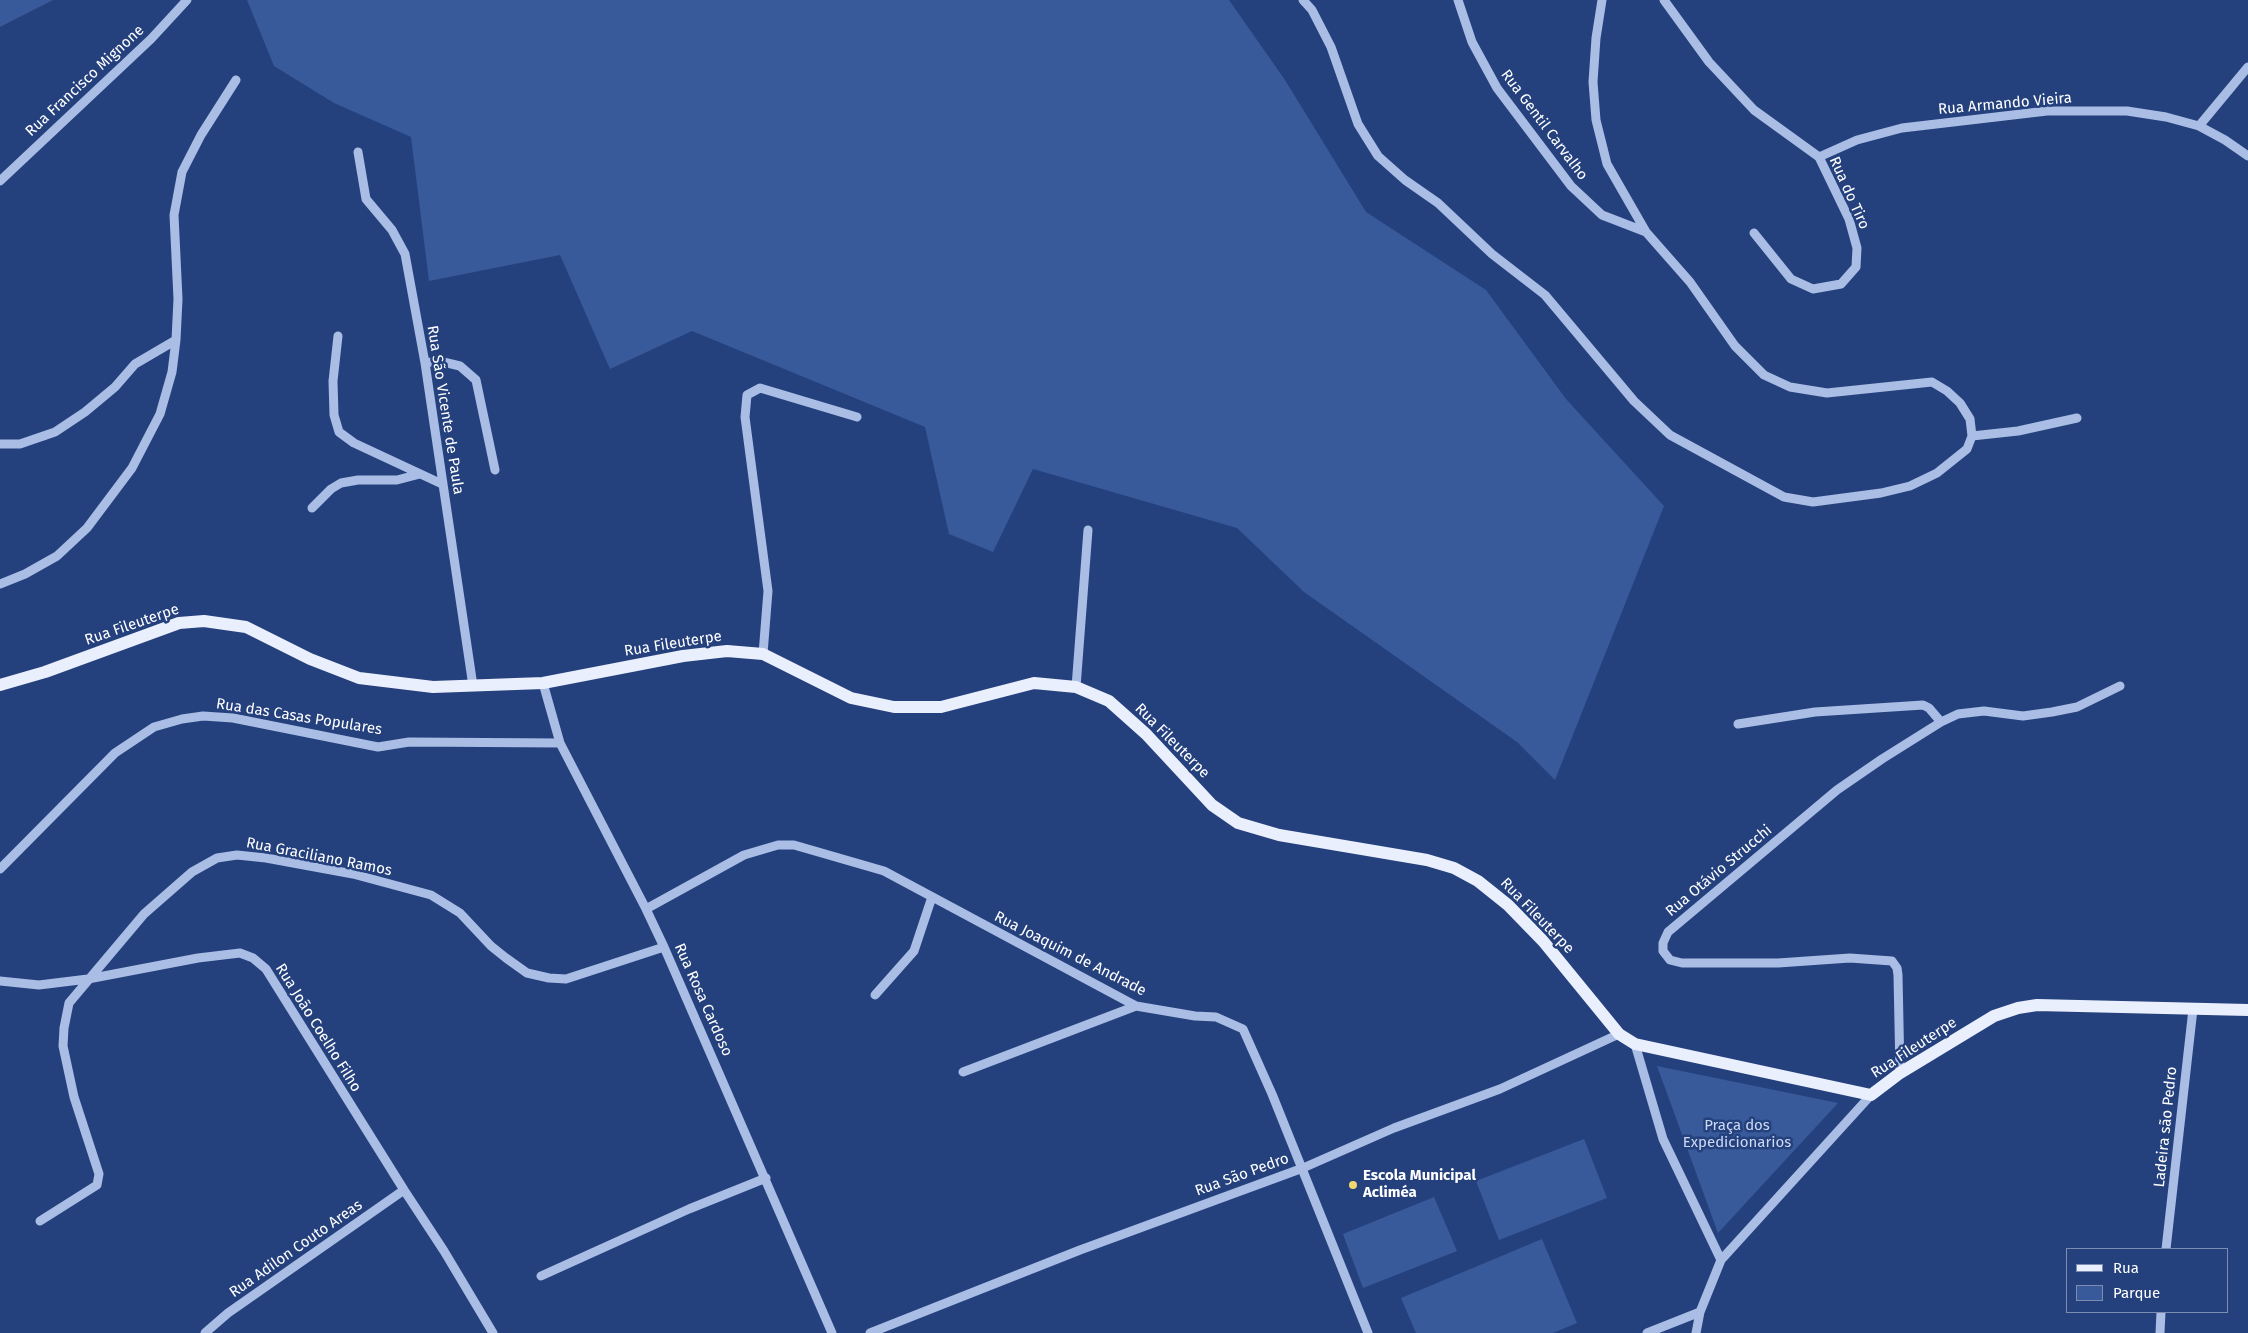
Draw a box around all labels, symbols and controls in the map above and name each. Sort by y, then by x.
street label: Rua Francisco Mignone [22,21,148,141]
street label: Rua Gentil Carvalho [1497,66,1591,184]
street label: Rua Armando Vieira [1937,89,2073,119]
street label: Rua do Tiro [1825,154,1873,232]
street label: Rua São Vicente de Paula [423,324,467,496]
street label: Rua Fileuterpe [83,600,181,650]
street label: Rua Fileuterpe [623,627,723,661]
street label: Rua das Casas Populares [215,695,383,739]
street label: Rua Fileuterpe [1131,700,1213,782]
street label: Rua Otávio Strucchi [1662,821,1776,921]
street label: Rua Graciliano Ramos [245,834,393,880]
street label: Rua Fileuterpe [1496,874,1578,958]
street label: Rua Joaquim de Andrade [991,908,1149,1000]
street label: Rua Rosa Cardoso [670,941,736,1059]
street label: Rua João Coelho Filho [271,960,365,1096]
street label: Rua Fileuterpe [1868,1014,1960,1082]
street label: Ladeira são Pedro [2151,1066,2181,1188]
park label: Praça dos Expedicionarios [1683,1117,1791,1152]
street label: Rua São Pedro [1193,1150,1291,1200]
place label: Escola Municipal Acliméa [1363,1167,1476,1202]
marker: Escola Municipal Acliméa [1347,1179,1359,1191]
street label: Rua Adilon Couto Areas [226,1196,366,1302]
legend [2066,1248,2228,1313]
text: Rua [2113,1259,2139,1277]
text: Parque [2113,1284,2160,1302]

